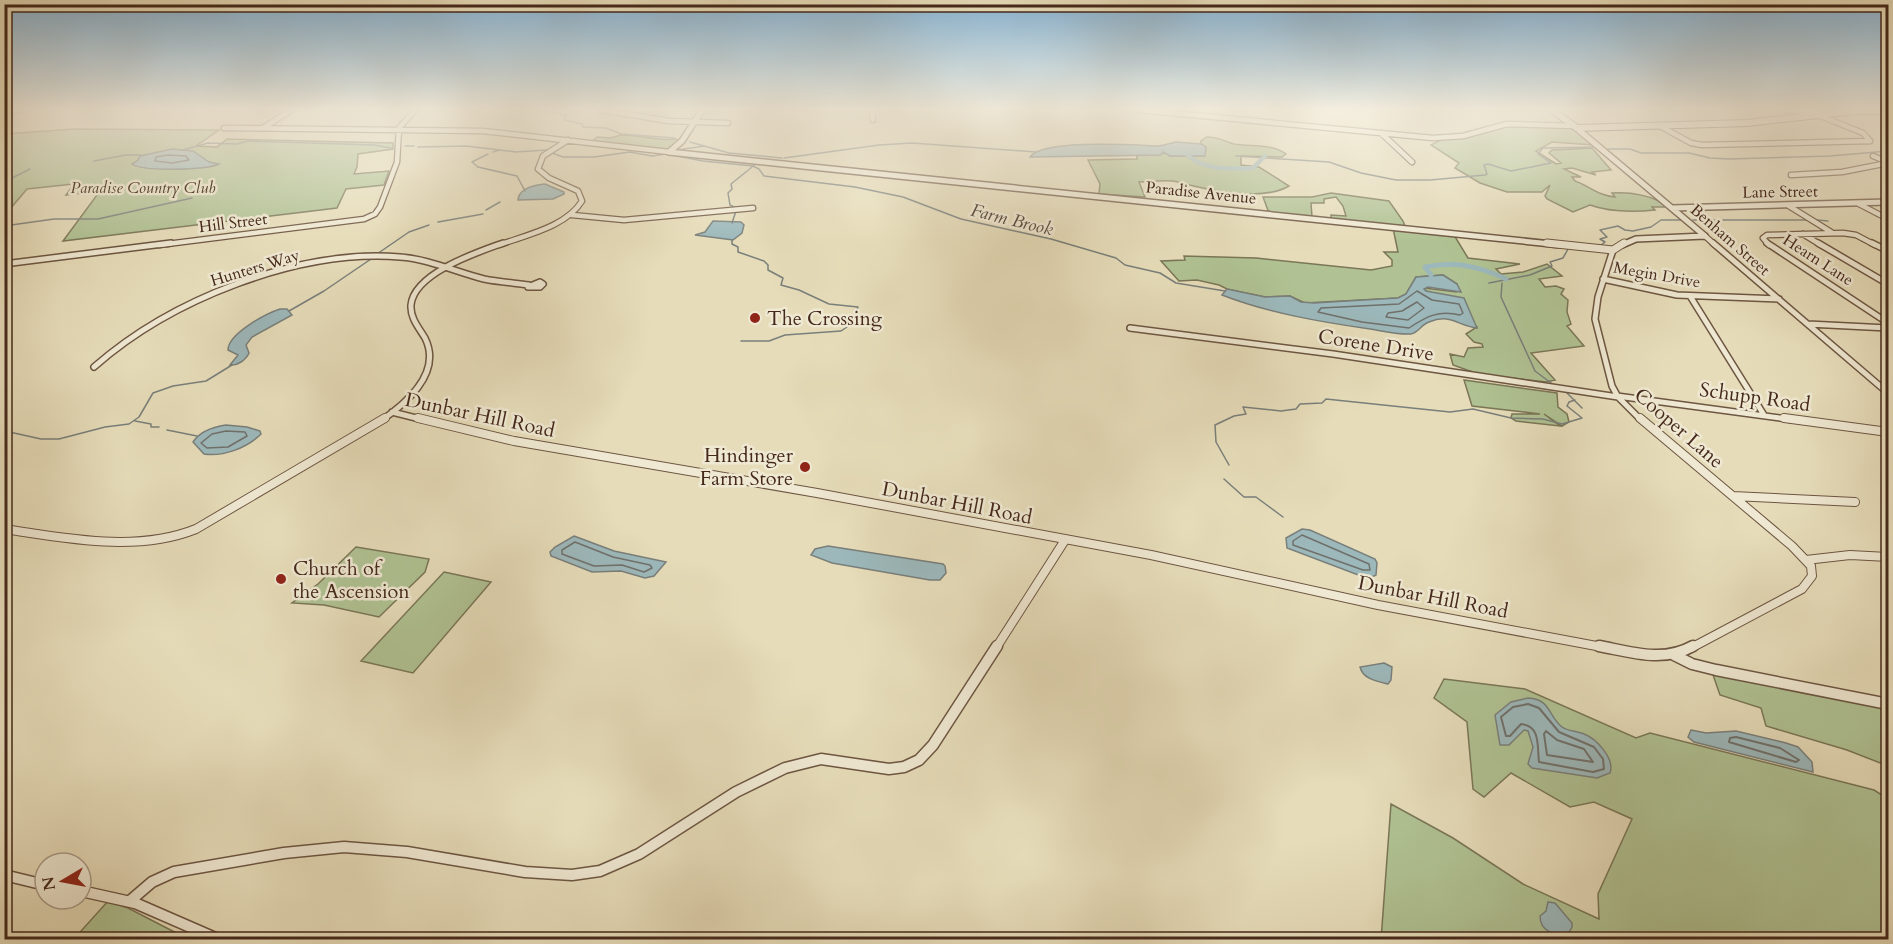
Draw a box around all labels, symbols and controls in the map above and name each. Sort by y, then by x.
street label: Paradise Avenue [1145,176,1257,210]
park label: Paradise Country Club [71,177,215,199]
street label: Lane Street [1742,180,1818,204]
water label: Farm Brook [968,198,1056,242]
street label: Benham Street [1685,199,1775,281]
street label: Hill Street [198,208,268,238]
street label: Hearn Lane [1779,229,1857,291]
street label: Hunters Way [208,244,303,292]
street label: Megin Drive [1612,257,1702,293]
place label: The Crossing [767,305,883,332]
marker: The Crossing [748,311,762,325]
street label: Corene Drive [1316,323,1436,367]
street label: Schupp Road [1698,376,1813,418]
street label: Cooper Lane [1628,382,1730,474]
street label: Dunbar Hill Road [403,386,558,444]
place label: Hindinger Farm Store [700,442,794,492]
marker: Hindinger Farm Store [798,460,812,474]
street label: Dunbar Hill Road [880,475,1035,531]
place label: Church of the Ascension [293,555,410,605]
street label: Dunbar Hill Road [1356,569,1511,625]
marker: Church of the Ascension [274,572,288,586]
north arrow [33,851,93,911]
text: N [37,875,61,892]

